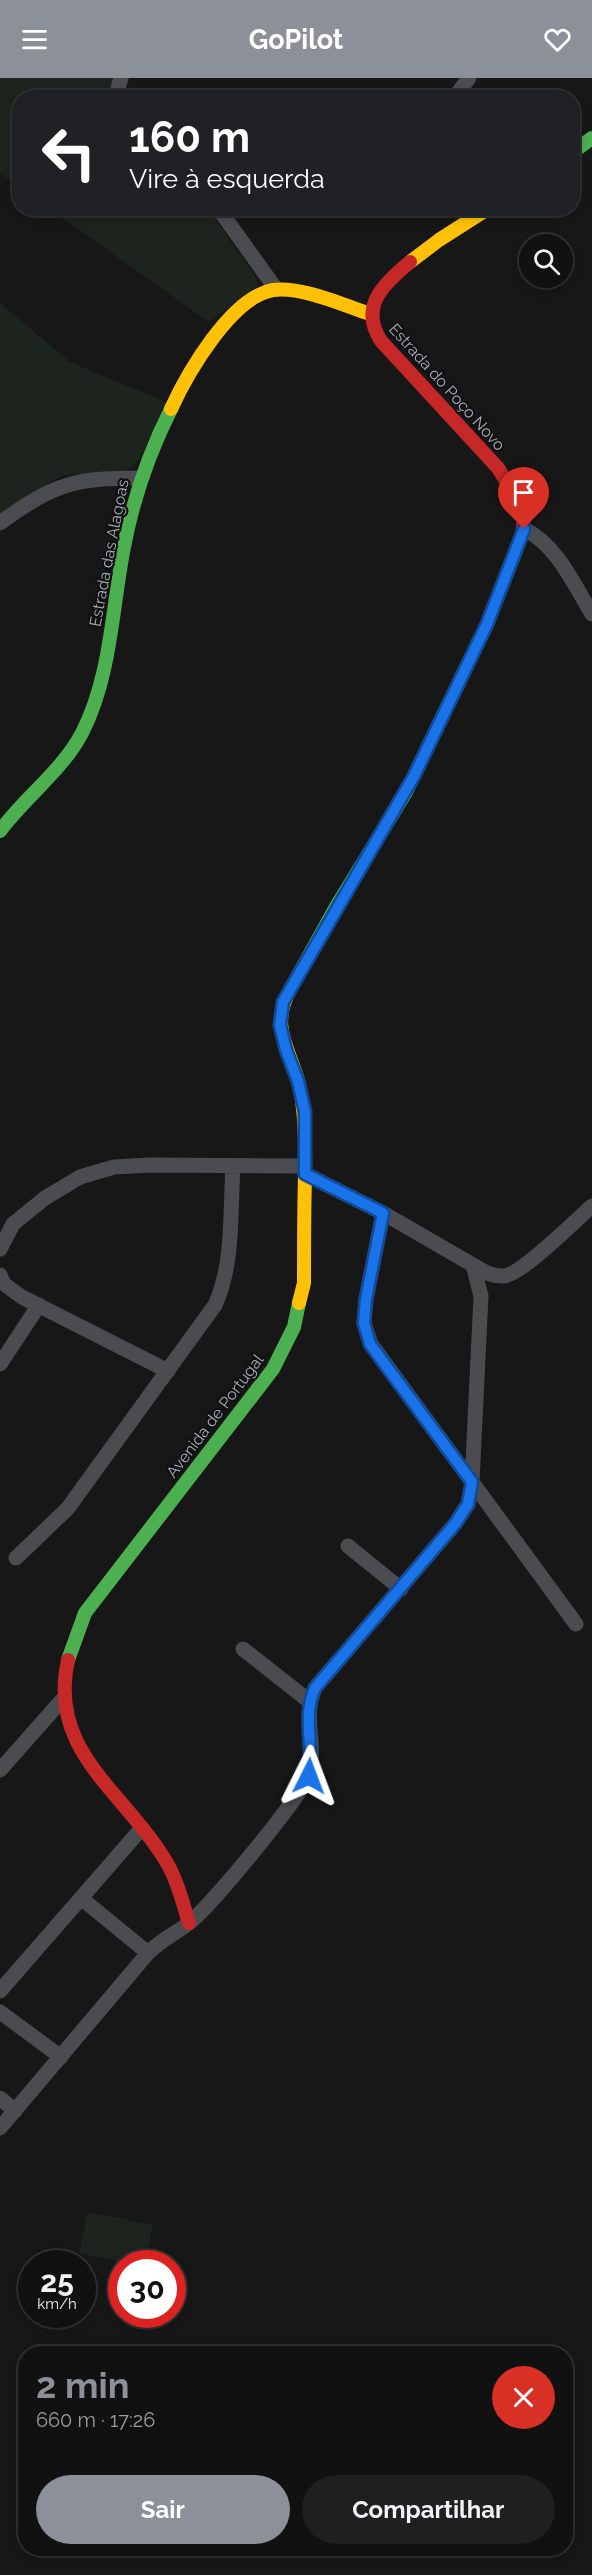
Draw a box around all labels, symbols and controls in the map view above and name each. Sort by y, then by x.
icon: menu [18,23,51,56]
icon: heart [541,23,574,56]
text: GoPilot [249,24,343,55]
text: 160 m [129,113,250,162]
icon: left [30,114,108,192]
text: Vire à esquerda [129,163,325,194]
map controls [519,234,573,288]
button: search [519,234,573,288]
street label: Estrada do Poço Novo [385,320,509,454]
pin [498,467,549,529]
icon: arrive [507,476,540,509]
street label: Estrada das Alagoas [85,478,133,628]
street label: Avenida de Portugal [162,1350,268,1481]
position arrow [277,1744,341,1808]
speed limit sign: 30 [108,2250,186,2328]
text: 25 [40,2264,74,2299]
text: km/h [37,2295,77,2313]
text: 2 min [36,2364,129,2406]
button: close [492,2366,555,2429]
text: 660 m · 17:26 [36,2408,155,2432]
button: Sair [36,2475,290,2544]
button: Compartilhar [302,2475,555,2544]

